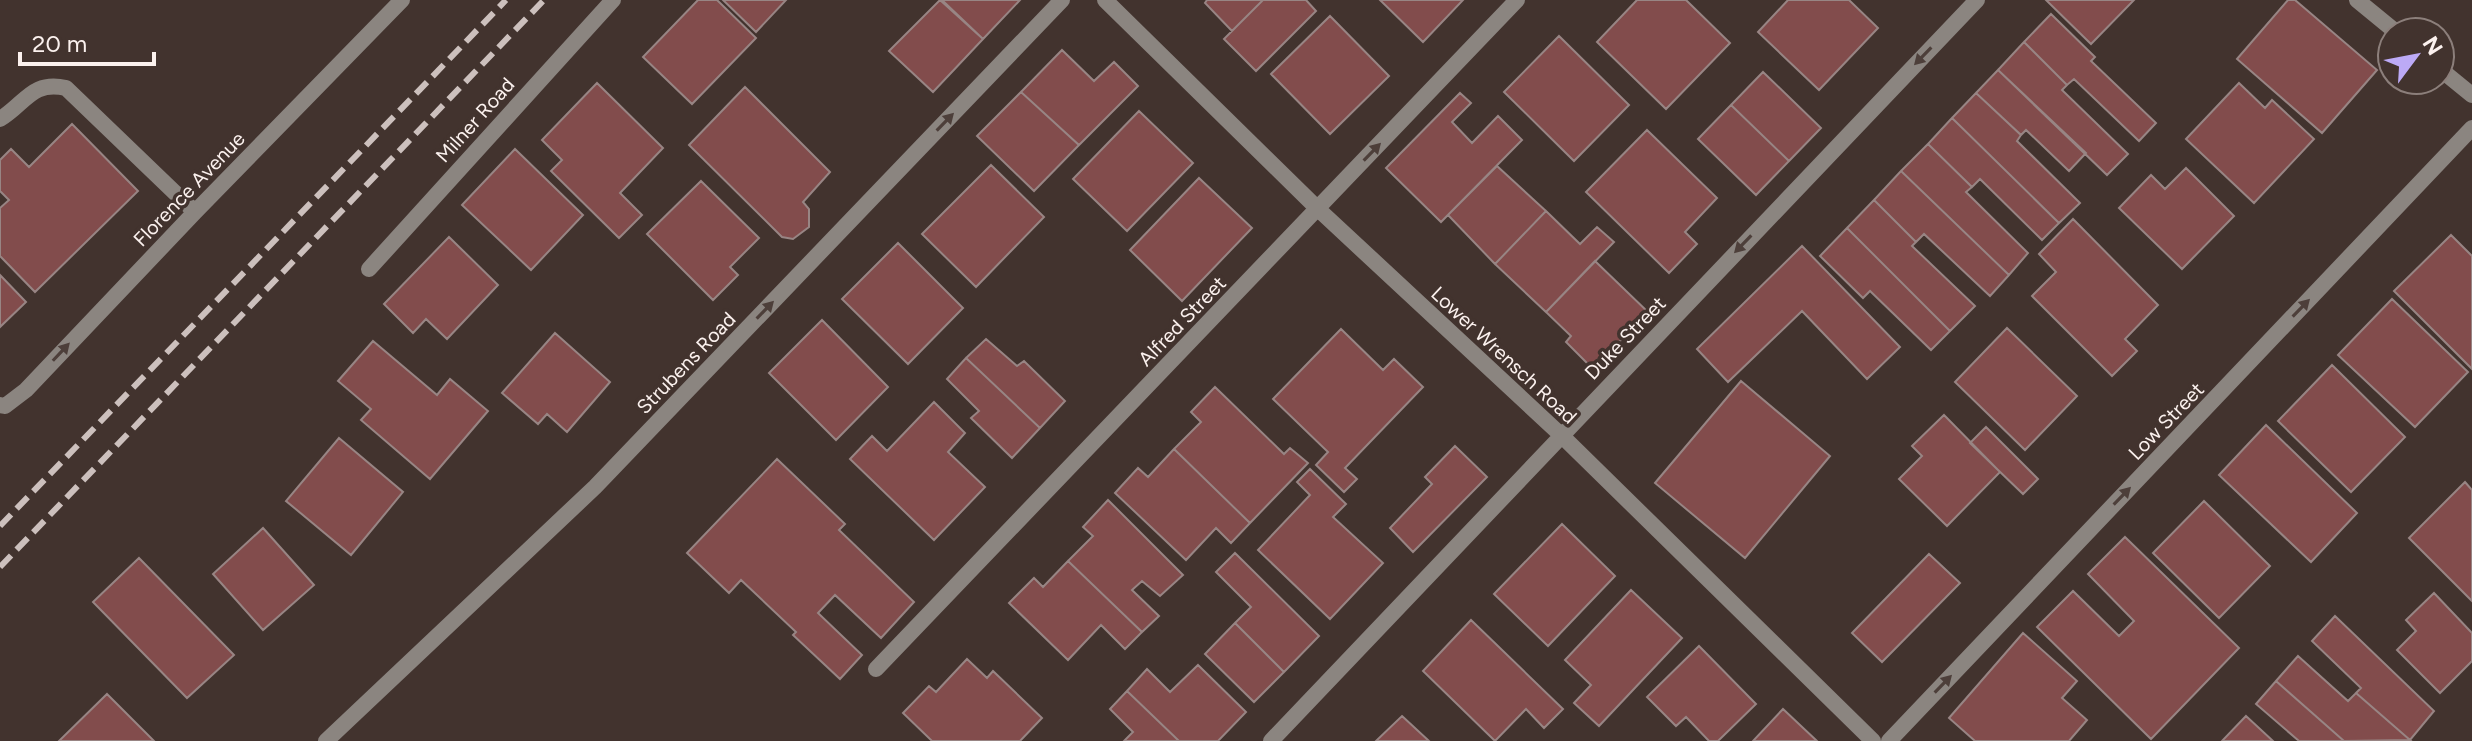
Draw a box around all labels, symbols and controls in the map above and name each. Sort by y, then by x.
scale bar [20,16,154,66]
north arrow [2376,16,2456,96]
text: 20 m [32,29,87,58]
text: N [2417,31,2448,60]
one-way arrow [1915,46,1933,65]
street label: Milner Road [431,73,519,167]
one-way arrow [935,113,954,132]
street label: Florence Avenue [128,127,250,251]
one-way arrow [1362,143,1380,162]
one-way arrow [1735,234,1753,253]
street label: Alfred Street [1133,271,1231,371]
street label: Lower Wrensch Road [1426,281,1582,429]
street label: Duke Street [1579,291,1671,385]
one-way arrow [2291,299,2310,318]
one-way arrow [755,301,774,320]
street label: Strubens Road [632,307,740,419]
one-way arrow [52,343,70,362]
street label: Low Street [2123,377,2209,465]
one-way arrow [2112,487,2130,506]
one-way arrow [1933,675,1951,694]

